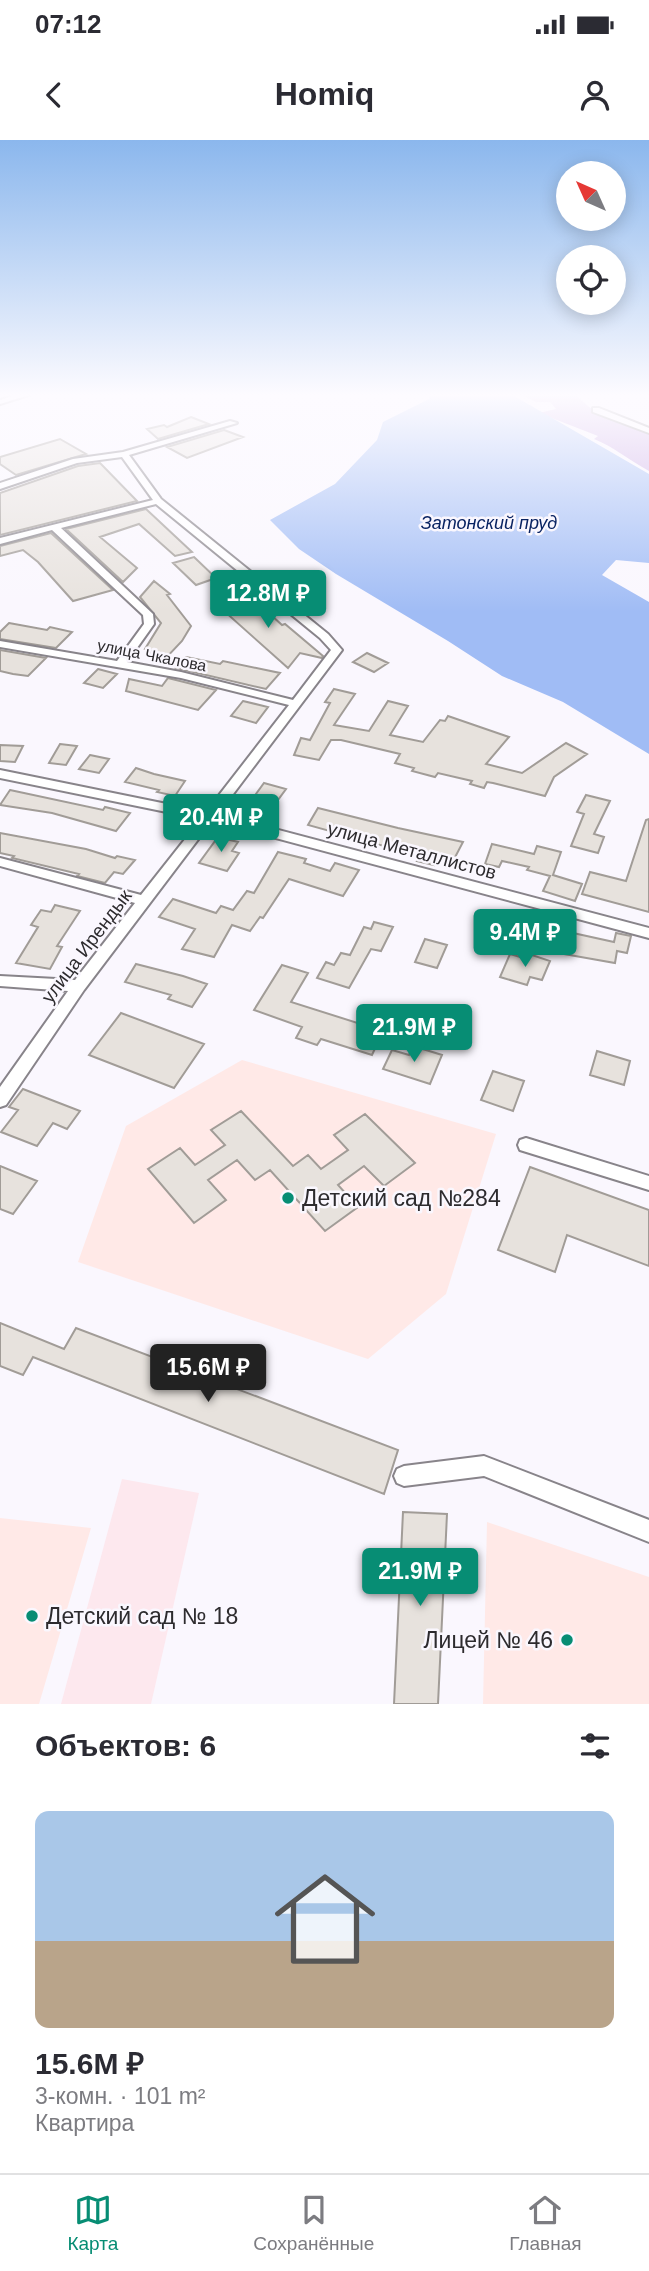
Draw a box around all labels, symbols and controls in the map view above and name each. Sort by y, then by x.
text: 07:12 [35,9,102,39]
icon: back [35,76,73,114]
text: Homiq [275,76,374,112]
icon: person [576,76,614,114]
north arrow [556,161,626,231]
map controls [556,161,626,315]
button: locate [556,245,626,315]
water label: Затонский пруд [421,513,557,533]
pin: 12.8M ₽ [203,570,333,630]
text: 12.8M ₽ [226,580,310,606]
street label: улица Чкалова [96,637,208,674]
pin: 20.4M ₽ [156,794,286,854]
text: 20.4M ₽ [179,804,263,830]
street label: улица Металлистов [325,818,499,883]
street label: улица Ирендык [37,885,136,1007]
pin: 9.4M ₽ [468,910,582,969]
text: 9.4M ₽ [490,919,560,945]
pin: 21.9M ₽ [349,1004,479,1064]
text: 21.9M ₽ [372,1014,456,1040]
place label: Детский сад №284 [302,1185,501,1211]
marker: Детский сад №284 [280,1190,296,1206]
pin: 15.6M ₽ [143,1344,273,1404]
text: 15.6M ₽ [166,1354,250,1380]
pin: 21.9M ₽ [355,1548,485,1608]
text: 21.9M ₽ [378,1558,462,1584]
place label: Детский сад № 18 [46,1603,238,1629]
marker: Детский сад № 18 [24,1608,40,1624]
place label: Лицей № 46 [423,1627,553,1653]
marker: Лицей № 46 [559,1632,575,1648]
icon: filters [576,1727,614,1765]
text: Объектов: 6 [35,1729,216,1762]
icon: home [262,1856,388,1982]
text: 15.6M ₽ [35,2047,144,2080]
text: 3-комн. · 101 m² [35,2083,206,2109]
text: Квартира [35,2110,134,2136]
tab: Карта [67,2191,118,2255]
tab: Сохранённые [253,2191,374,2255]
tab: Главная [509,2191,582,2255]

